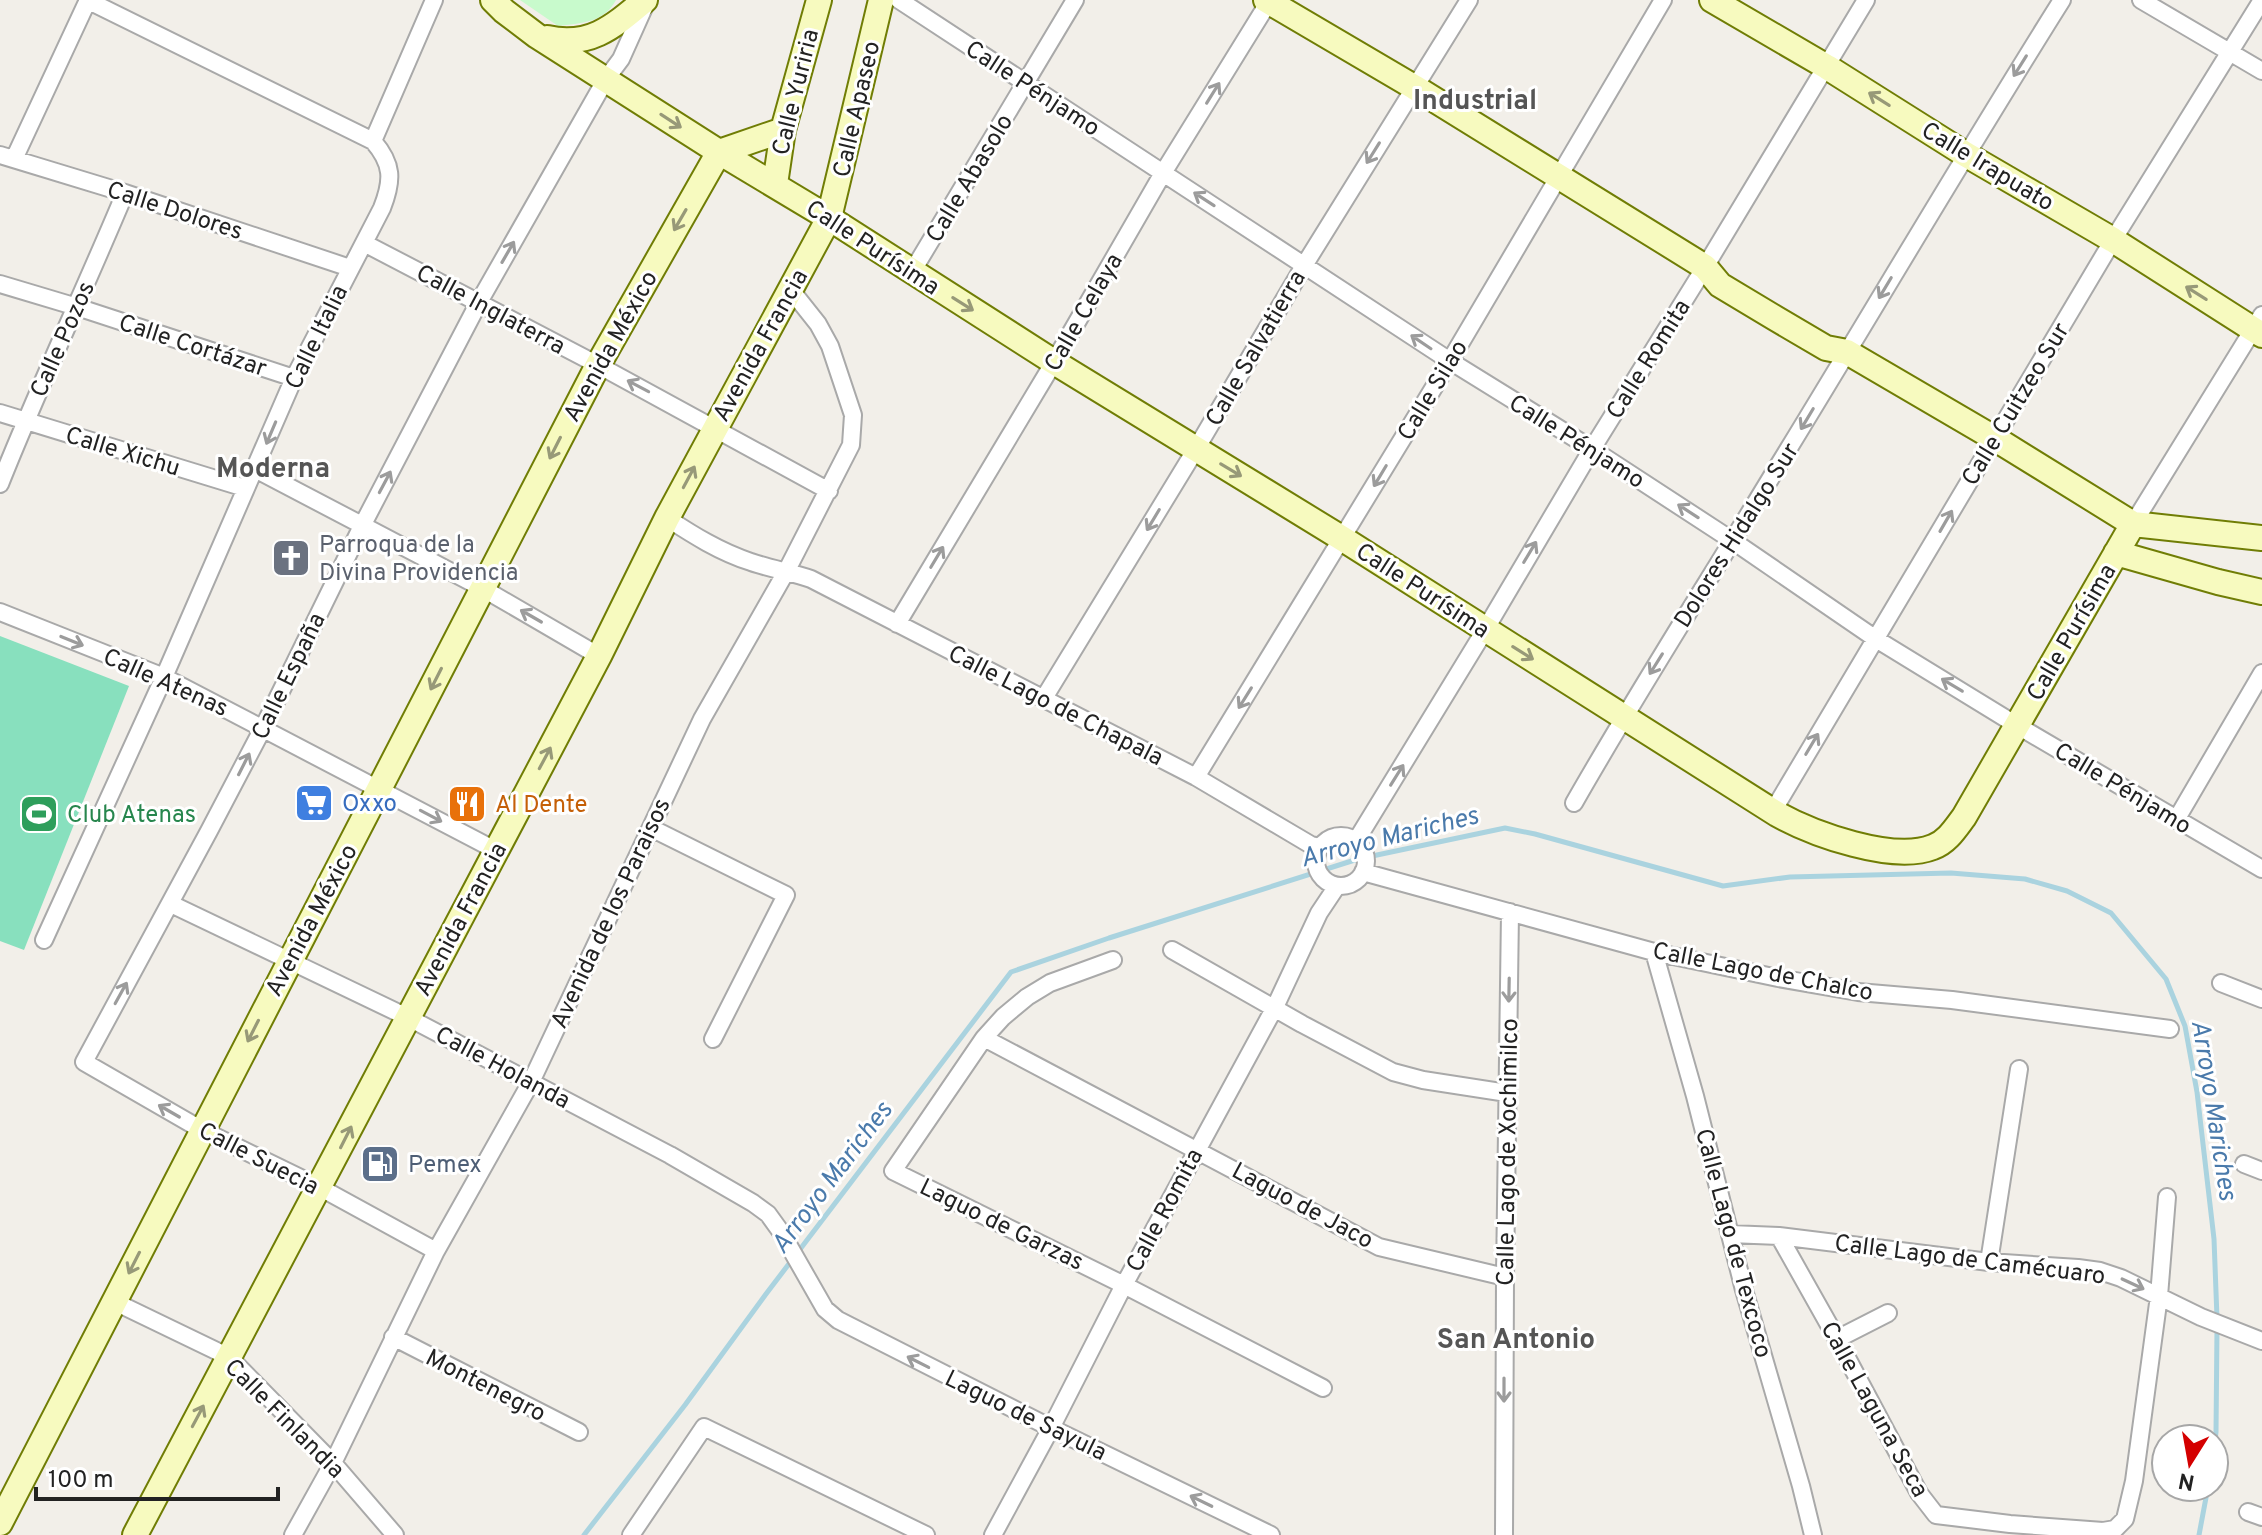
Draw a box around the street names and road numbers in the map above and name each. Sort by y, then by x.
street label: Calle Yuriria [767,26,827,159]
street label: Calle Pénjamo [959,35,1105,144]
street label: Calle Apaseo [828,38,888,180]
street label: Calle Abasolo [920,109,1021,249]
street label: Calle Irapuato [1915,116,2059,219]
street label: Calle Dolores [103,176,246,248]
street label: Calle Purísima [799,194,944,303]
street label: Calle Celaya [1039,249,1131,377]
street label: Calle Inglaterra [410,259,570,363]
street label: Avenida Francia [707,264,816,428]
street label: Avenida México [558,266,666,428]
street label: Calle Salvatierra [1200,266,1314,432]
street label: Calle Pozos [25,277,103,403]
street label: Calle Italia [280,281,356,395]
street label: Calle Romita [1601,295,1698,426]
street label: Calle Cortázar [115,309,270,385]
street label: Calle Cuitzeo Sur [1956,318,2077,492]
street label: Calle Silao [1392,335,1476,447]
street label: Calle Pénjamo [1502,389,1650,496]
street label: Calle Xichu [61,421,183,485]
street label: Dolores Hidalgo Sur [1669,438,1807,634]
street label: Calle Purísima [1349,537,1494,646]
street label: Calle Purísima [2021,559,2124,707]
street label: Calle España [246,609,333,745]
street label: Calle Lago de Chapala [942,639,1168,774]
street label: Calle Atenas [98,643,232,725]
street label: Calle Pénjamo [2048,737,2196,842]
street label: Avenida de los Paraisos [545,794,678,1034]
street label: Avenida Francia [409,838,515,1002]
street label: Avenida México [260,840,365,1002]
street label: Calle Lago de Chalco [1650,937,1875,1009]
street label: Calle Lago de Xochimilco [1492,1018,1526,1286]
street label: Calle Holanda [429,1021,575,1117]
street label: Calle Suecia [193,1117,323,1203]
street label: Calle Lago de Texcoco [1687,1125,1777,1362]
street label: Calle Romita [1121,1144,1211,1278]
street label: Laguo de Jaco [1226,1157,1378,1257]
street label: Laguo de Garzas [914,1173,1088,1278]
street label: Calle Lago de Camécuaro [1833,1229,2107,1292]
street label: Calle Laguna Seca [1813,1317,1934,1503]
street label: Montenegro [420,1344,550,1430]
street label: Calle Finlandia [217,1353,350,1486]
street label: Laguo de Sayula [939,1365,1111,1469]

